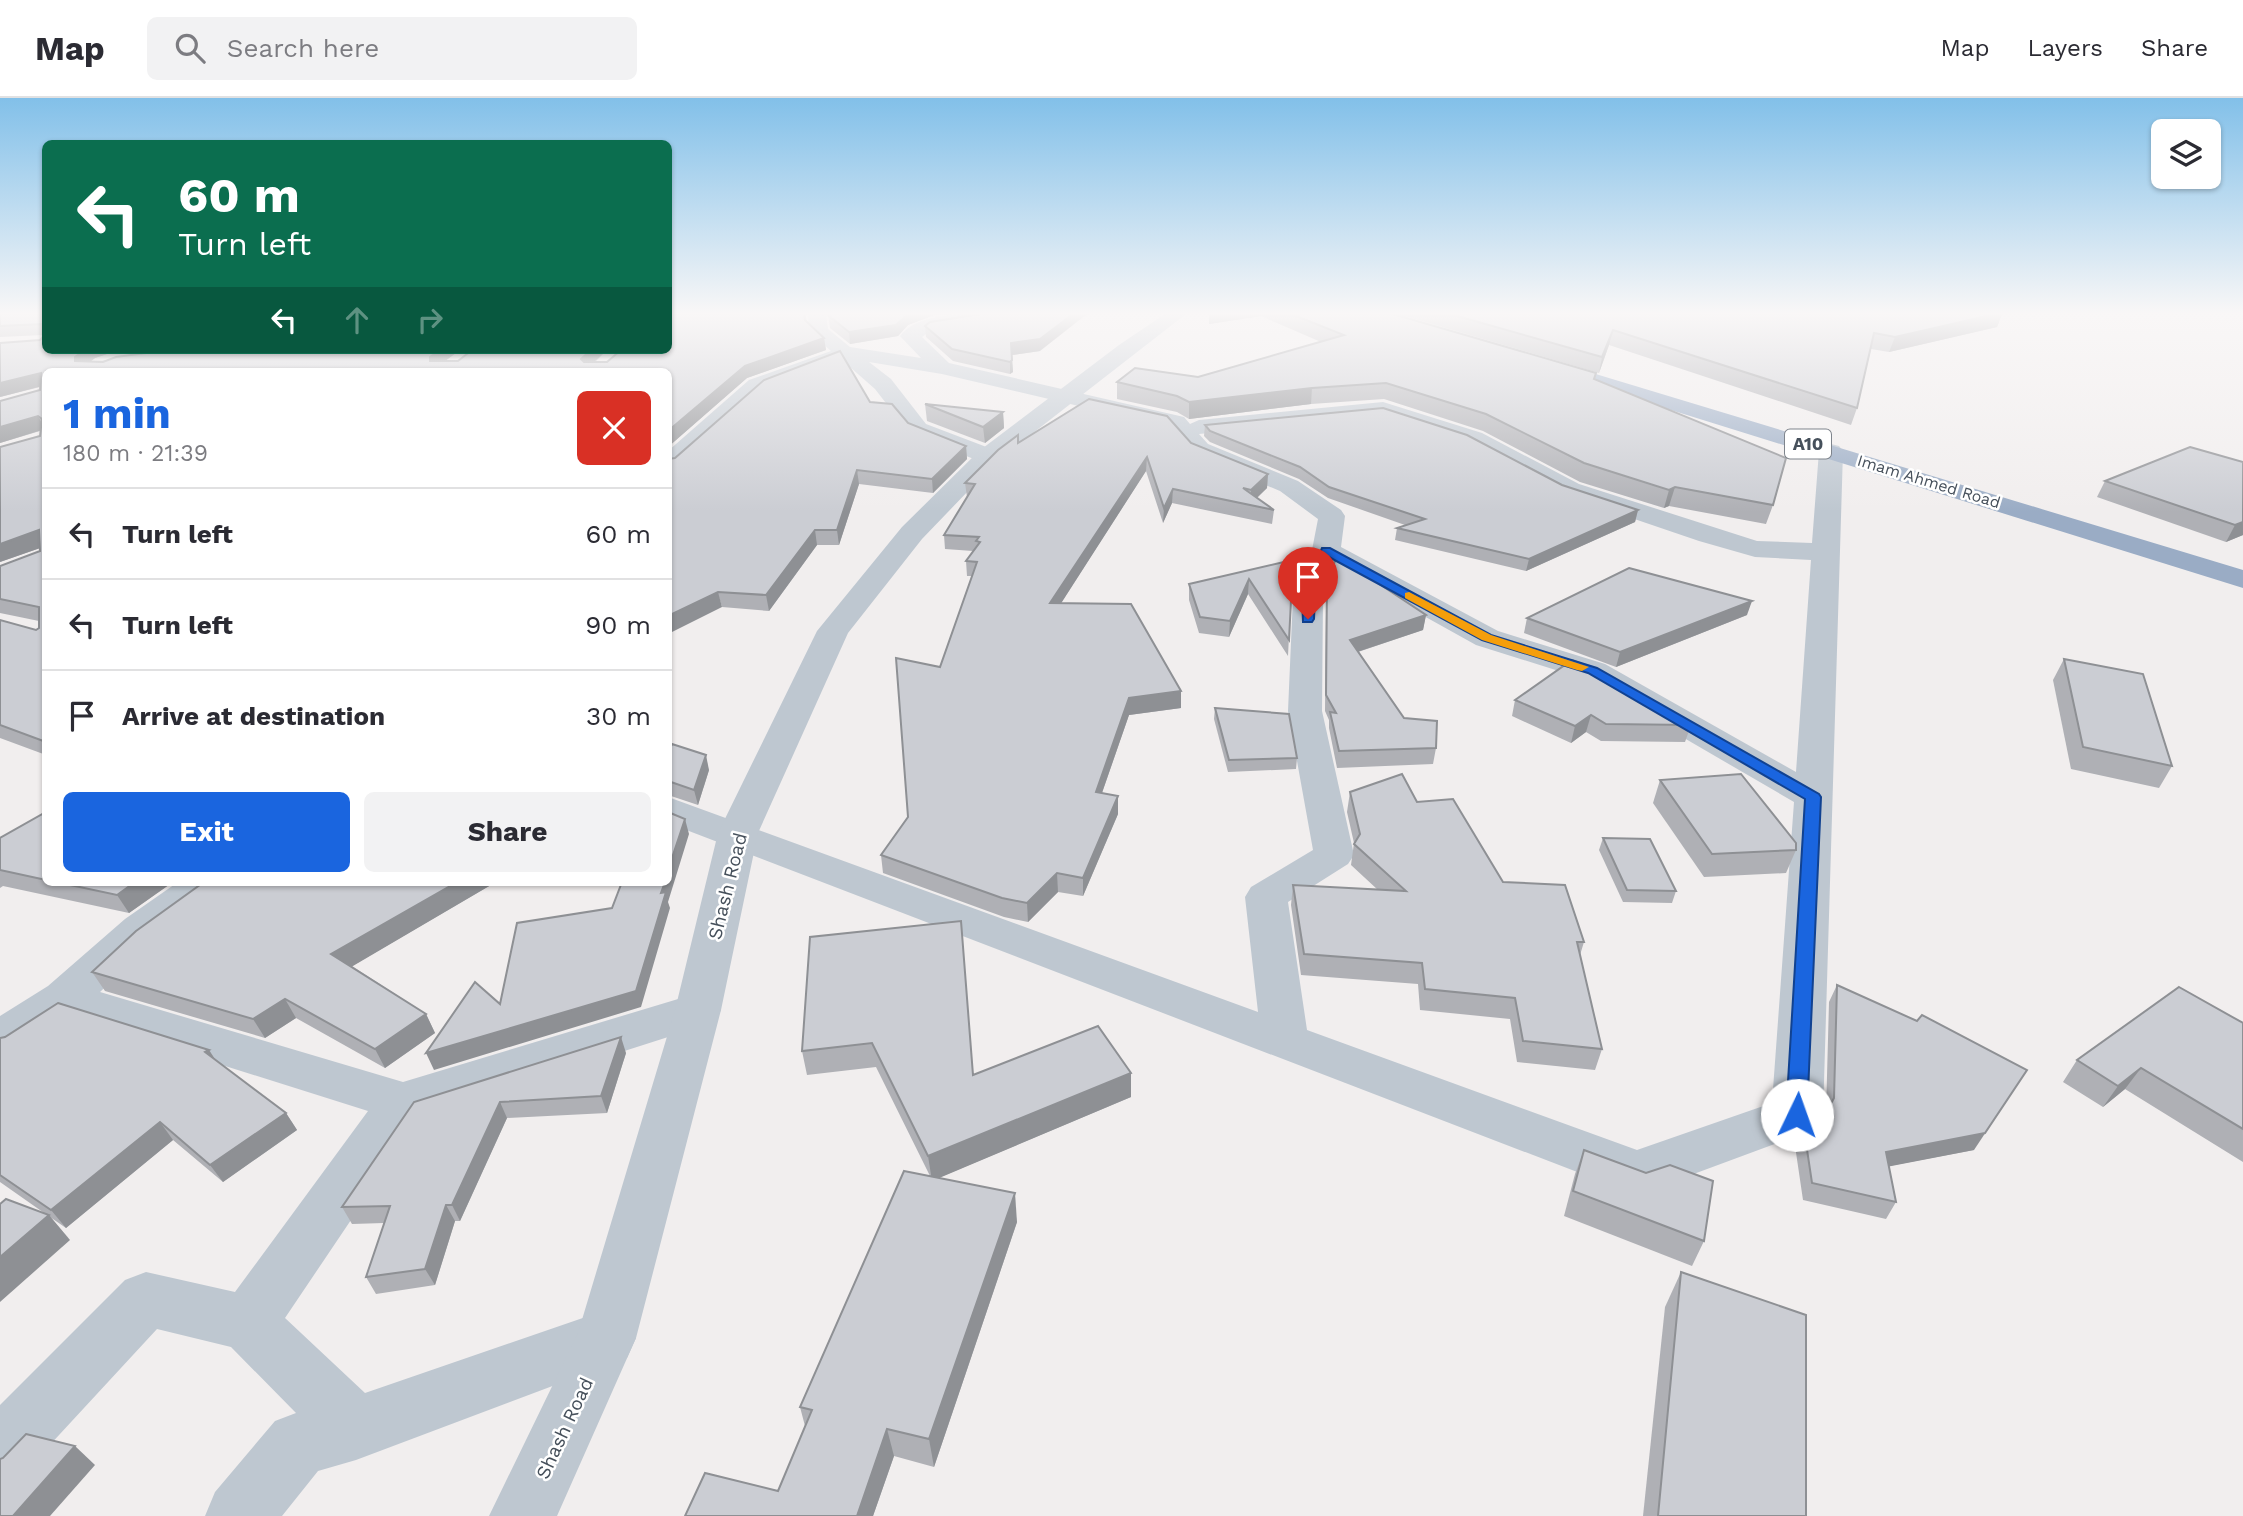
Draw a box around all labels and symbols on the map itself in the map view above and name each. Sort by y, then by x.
road number: A10 [1785,430,1831,458]
street label: Imam Ahmed Road [1855,451,2003,512]
pin [1278,547,1338,619]
street label: Shash Road [703,830,752,942]
position arrow [1760,1078,1834,1152]
street label: Shash Road [531,1374,598,1483]

